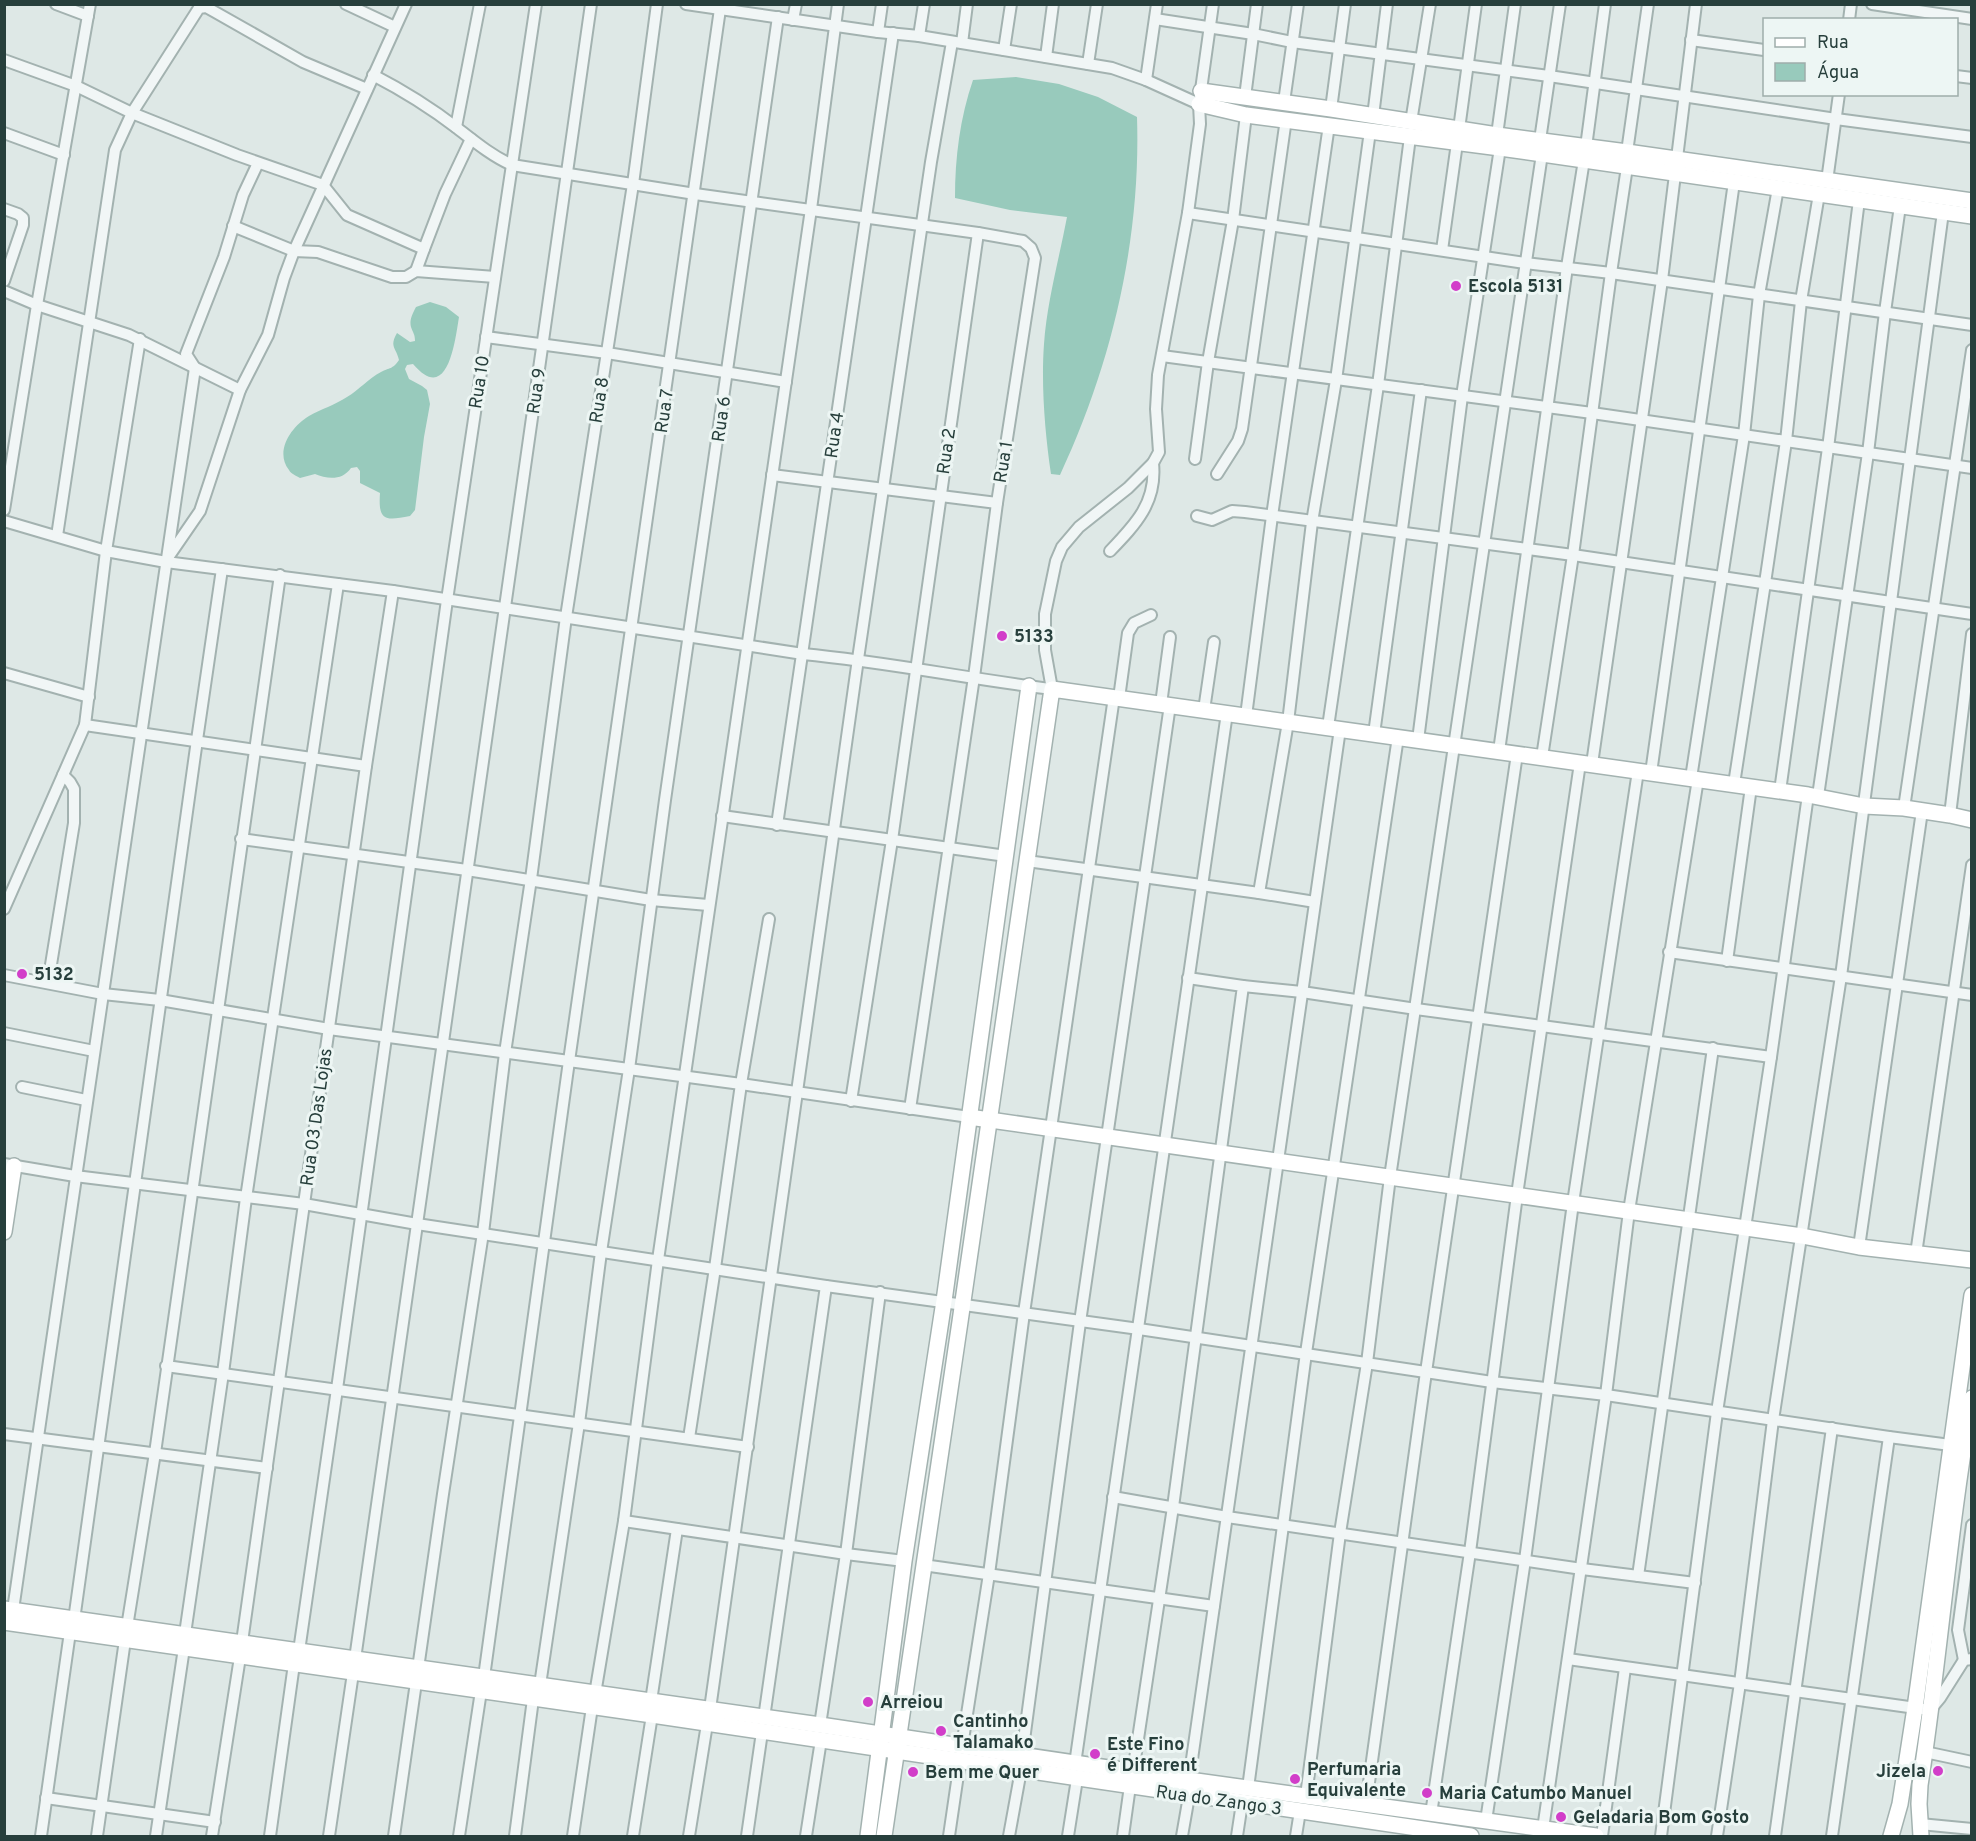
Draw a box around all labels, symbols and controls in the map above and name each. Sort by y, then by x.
legend [1763,18,1958,96]
text: Rua [1817,32,1848,55]
text: Água [1817,60,1859,85]
place label: Escola 5131 [1468,276,1563,299]
marker: Escola 5131 [1449,279,1463,293]
street label: Rua 10 [465,354,496,411]
street label: Rua 9 [523,367,552,416]
street label: Rua 8 [585,375,615,425]
street label: Rua 7 [651,388,680,435]
street label: Rua 6 [708,395,737,444]
street label: Rua 4 [821,410,850,460]
street label: Rua 2 [933,426,962,476]
street label: Rua 1 [990,440,1019,485]
place label: 5133 [1014,626,1054,649]
marker: 5133 [995,629,1009,643]
place label: 5132 [34,964,74,987]
marker: 5132 [15,967,29,981]
street label: Rua 03 Das Lojas [296,1047,339,1188]
place label: Arreiou [880,1692,943,1715]
marker: Arreiou [861,1695,875,1709]
place label: Cantinho Talamako [953,1711,1034,1755]
marker: Cantinho Talamako [934,1724,948,1738]
place label: Este Fino é Different [1107,1734,1197,1778]
marker: Este Fino é Different [1088,1747,1102,1761]
place label: Perfumaria Equivalente [1307,1759,1406,1803]
place label: Jizela [1876,1761,1926,1784]
place label: Bem me Quer [925,1762,1040,1785]
marker: Jizela [1931,1764,1945,1778]
marker: Bem me Quer [906,1765,920,1779]
marker: Perfumaria Equivalente [1288,1772,1302,1786]
street label: Rua do Zango 3 [1154,1781,1283,1822]
place label: Maria Catumbo Manuel [1439,1783,1632,1806]
marker: Maria Catumbo Manuel [1420,1786,1434,1800]
place label: Geladaria Bom Gosto [1573,1807,1749,1830]
marker: Geladaria Bom Gosto [1554,1810,1568,1824]

